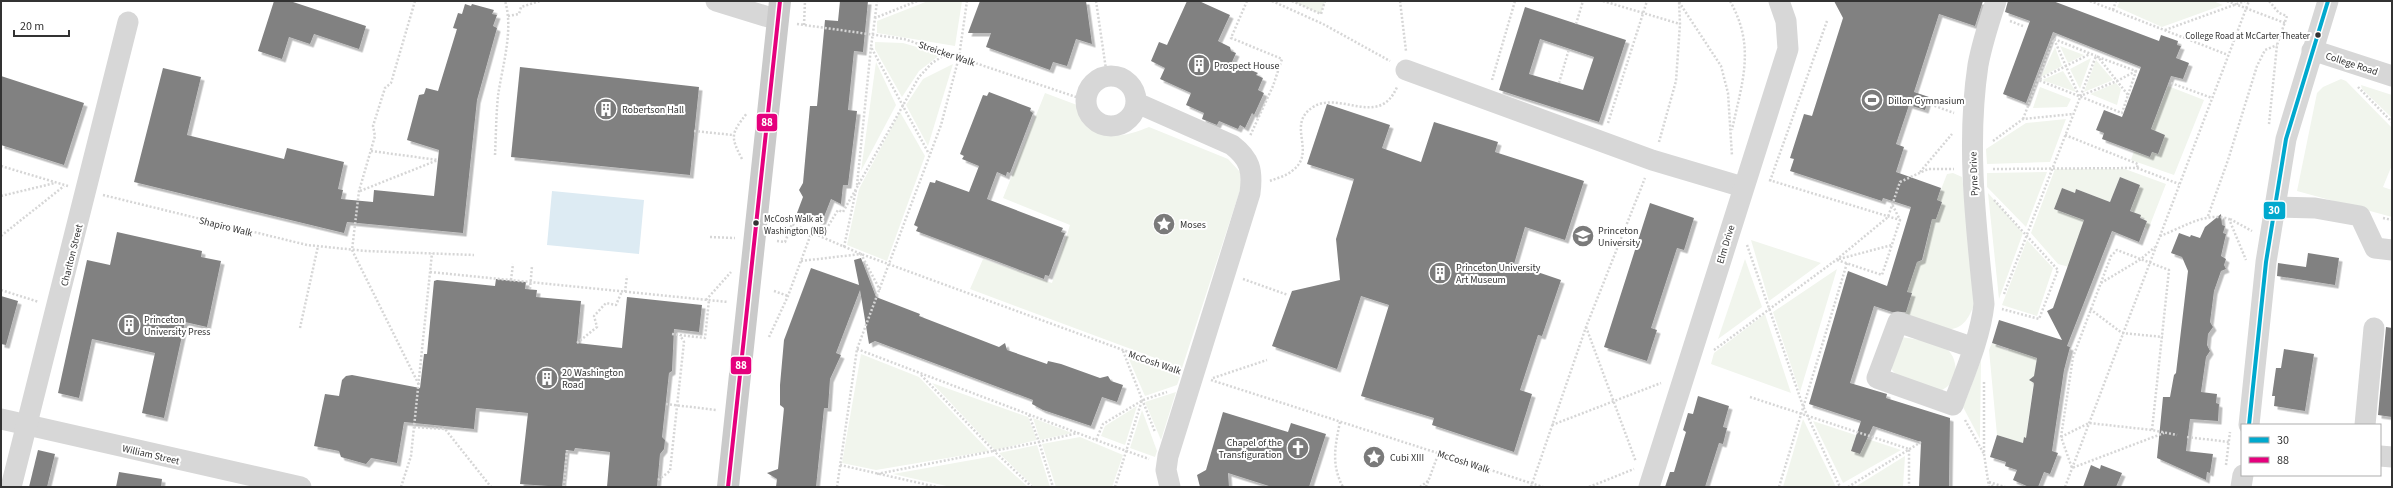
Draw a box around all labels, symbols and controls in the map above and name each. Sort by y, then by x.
scale bar [14,12,69,38]
text: 20 m [20,18,44,35]
place label: College Road at McCarter Theater [2185,30,2311,43]
marker: College Road at McCarter Theater [2313,30,2323,40]
street label: Streicker Walk [916,38,977,70]
street label: College Road [2324,49,2380,79]
building icon: Prospect House [1186,52,1212,78]
place label: Prospect House [1214,59,1280,73]
sports icon: Dillon Gymnasium [1859,87,1885,113]
place label: Dillon Gymnasium [1888,94,1965,108]
building icon: Robertson Hall [593,96,619,122]
place label: Robertson Hall [622,103,684,117]
line badge: 88 [756,113,778,132]
text: 88 [761,115,773,130]
street label: Pyne Drive [1966,151,1982,196]
line badge: 30 [2263,201,2286,220]
text: 30 [2268,203,2280,218]
place icon: Moses [1151,211,1177,237]
place label: McCosh Walk at Washington (NB) [764,213,827,238]
street label: Shapiro Walk [197,214,254,240]
marker: McCosh Walk at Washington (NB) [751,218,761,228]
place label: Moses [1180,218,1206,232]
street label: Charlton Street [58,222,87,288]
school or university icon: Princeton University [1570,223,1596,249]
street label: Elm Drive [1713,223,1738,265]
place label: Princeton University [1598,224,1640,250]
building icon: Princeton University Art Museum [1427,260,1453,286]
place label: Princeton University Art Museum [1456,261,1541,287]
building icon: Princeton University Press [116,312,142,338]
place label: Princeton University Press [144,313,210,339]
street label: McCosh Walk [1126,347,1183,379]
line badge: 88 [730,356,752,375]
text: 88 [735,358,747,373]
building icon: 20 Washington Road [534,365,560,391]
place label: 20 Washington Road [562,366,623,392]
legend [2241,424,2381,476]
text: 30 [2277,432,2289,449]
church icon: Chapel of the Transfiguration [1285,435,1311,461]
place label: Chapel of the Transfiguration [1218,436,1282,462]
street label: William Street [121,442,181,468]
place icon: Cubi XIII [1361,444,1387,470]
street label: McCosh Walk [1435,447,1492,477]
place label: Cubi XIII [1390,451,1424,465]
text: 88 [2277,452,2289,469]

